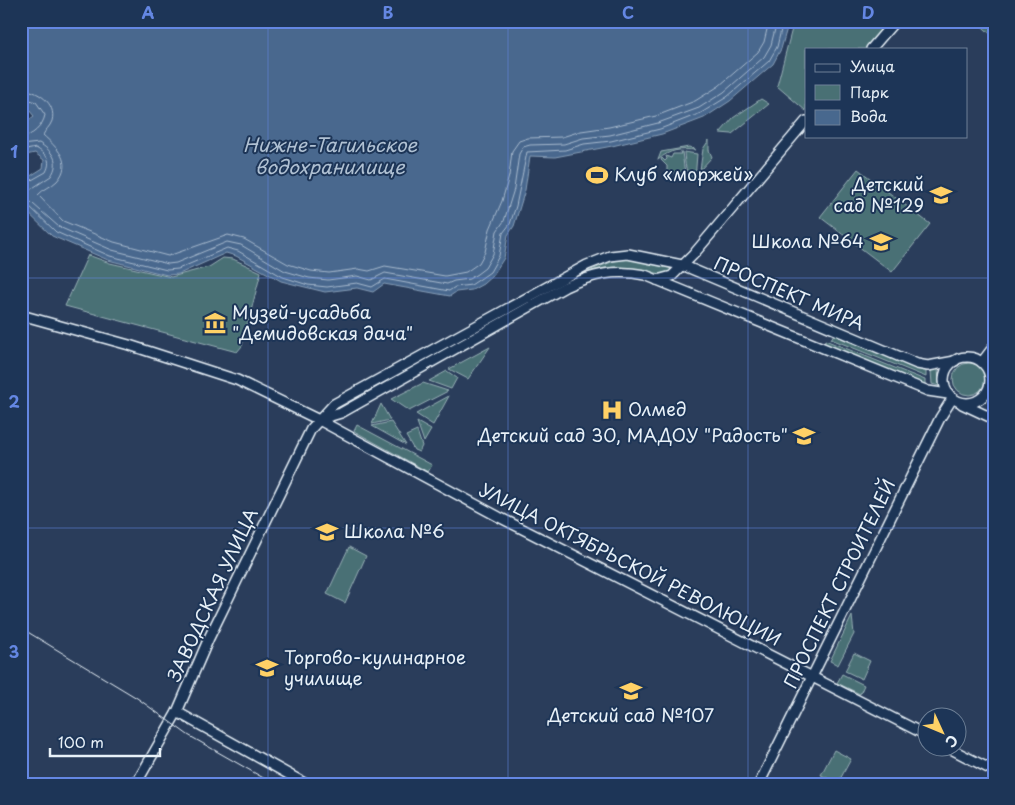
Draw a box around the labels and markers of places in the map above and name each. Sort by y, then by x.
place label: Клуб «моржей» [614,160,753,187]
sports icon: Клуб «моржей» [584,162,610,188]
place label: Детский сад №129 [834,170,924,218]
school or university icon: Детский сад №129 [928,182,954,208]
place label: Школа №64 [752,227,864,254]
school or university icon: Школа №64 [868,229,894,255]
place label: Музей-усадьба "Демидовская дача" [232,298,413,346]
museum icon: Музей-усадьба "Демидовская дача" [202,310,228,336]
place label: Олмед [628,395,687,422]
hospital icon: Олмед [599,397,625,423]
place label: Детский сад 30, МАДОУ "Радость" [477,421,788,448]
school or university icon: Детский сад 30, МАДОУ "Радость" [791,423,817,449]
place label: Школа №6 [344,517,445,544]
school or university icon: Школа №6 [314,519,340,545]
place label: Торгово-кулинарное училище [284,643,466,691]
school or university icon: Торгово-кулинарное училище [254,655,280,681]
school or university icon: Детский сад №107 [618,678,644,704]
place label: Детский сад №107 [547,701,714,728]

